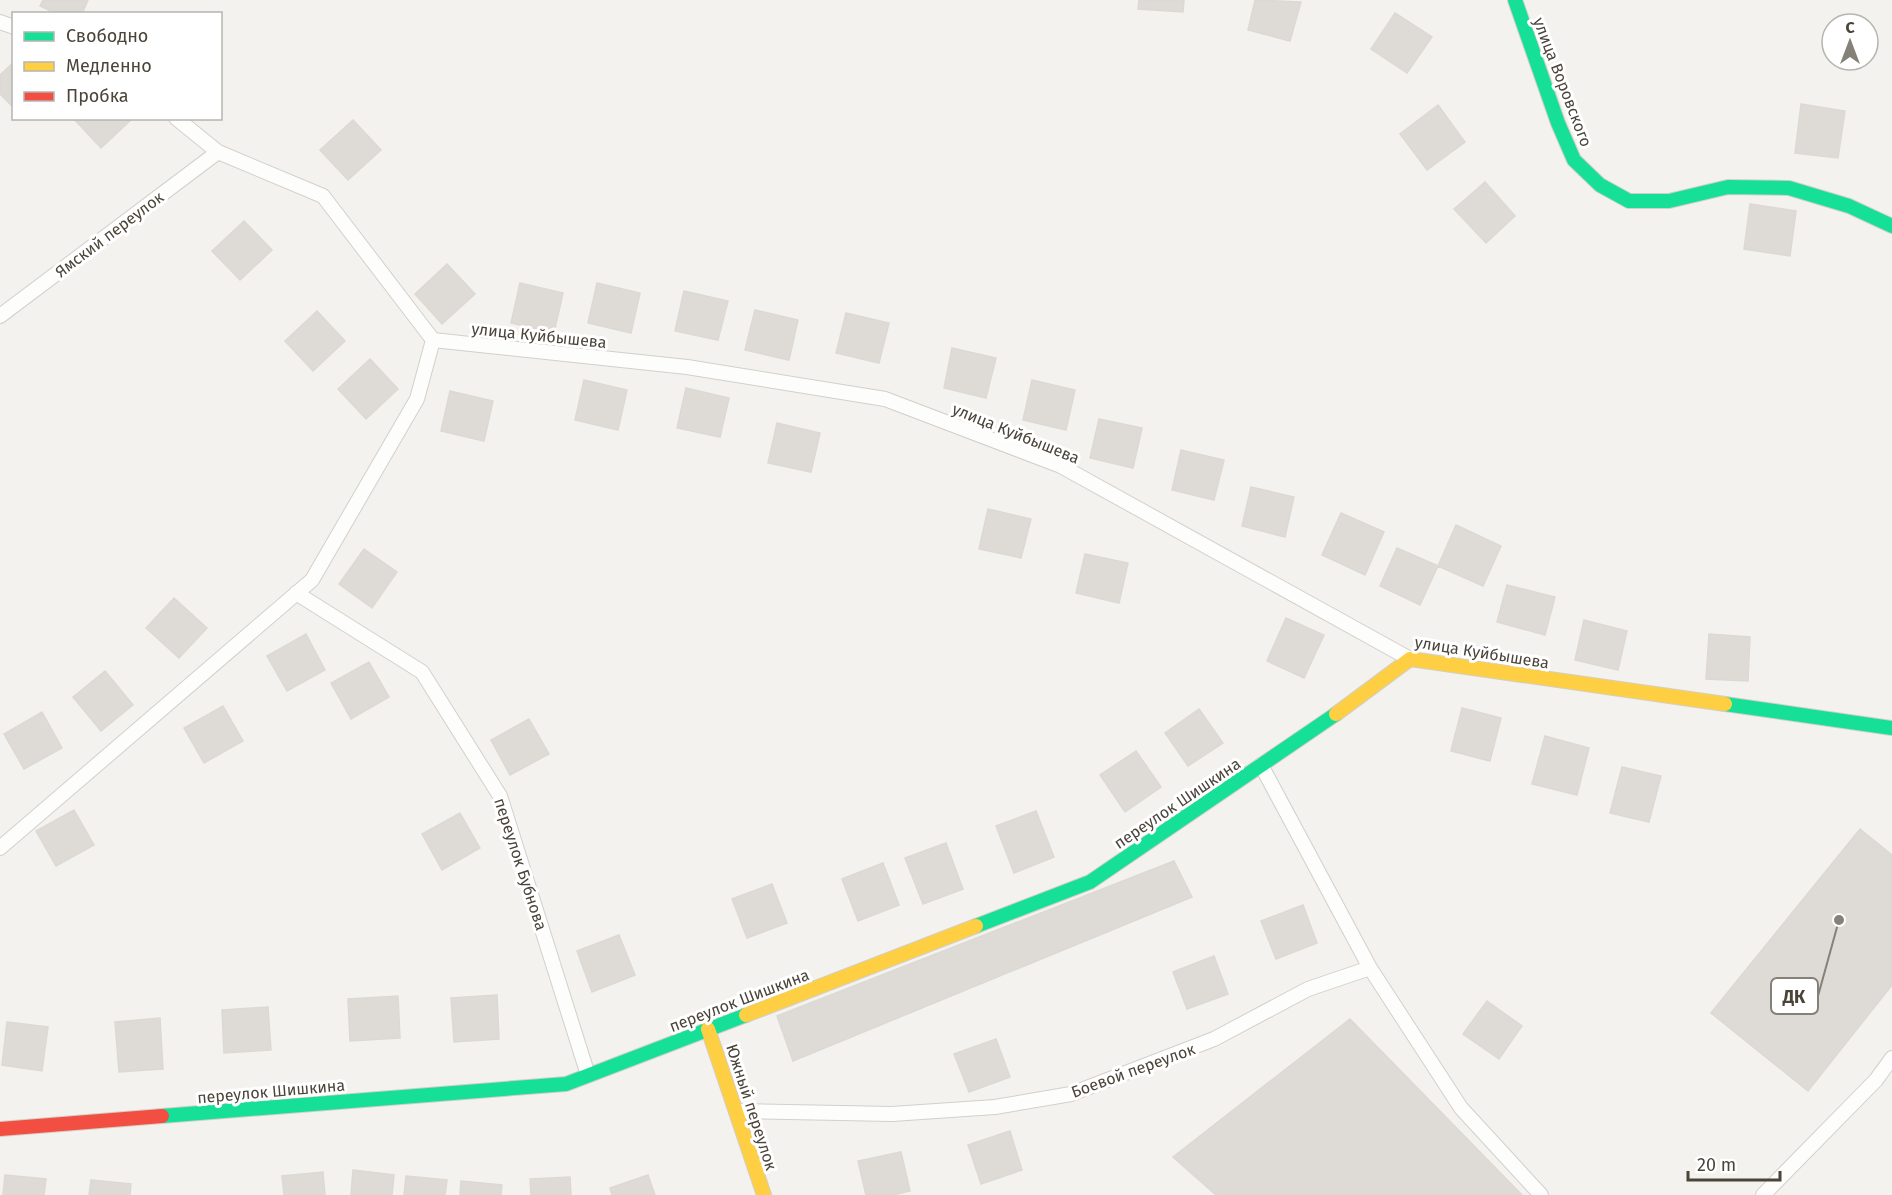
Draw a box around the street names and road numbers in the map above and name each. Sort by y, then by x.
street label: улица Воровского [1529,15,1596,149]
street label: Ямский переулок [51,187,168,281]
street label: улица Куйбышева [471,319,607,352]
street label: улица Куйбышева [949,399,1082,468]
street label: улица Куйбышева [1413,633,1550,672]
street label: переулок Шишкина [1110,754,1244,853]
street label: переулок Бубнова [490,796,551,933]
street label: переулок Шишкина [667,965,812,1036]
street label: Боевой переулок [1069,1039,1198,1102]
street label: Южный переулок [722,1042,781,1173]
street label: переулок Шишкина [196,1076,346,1107]

